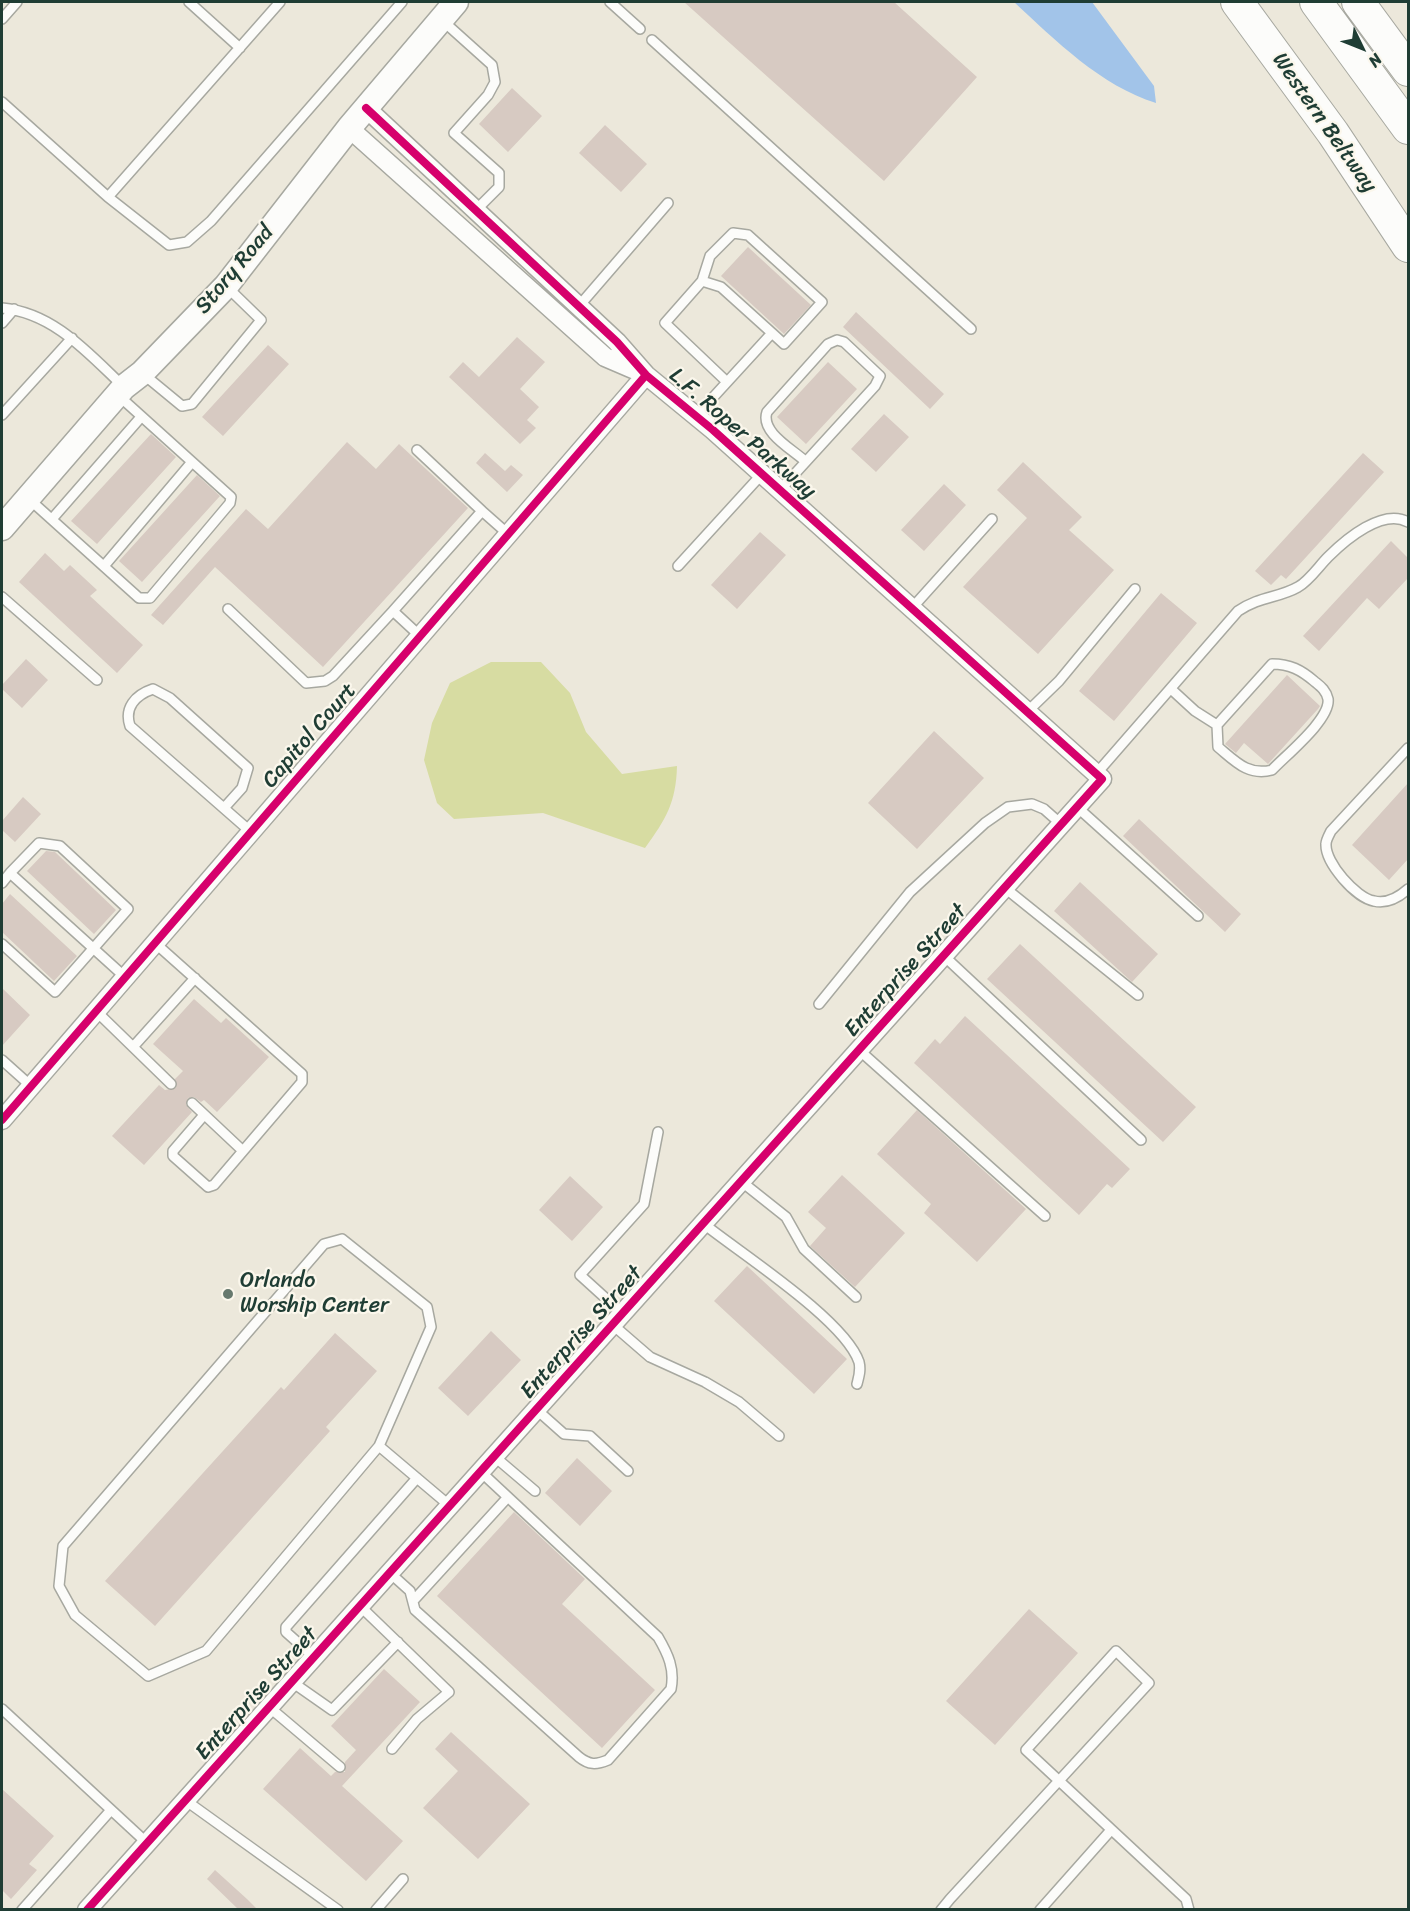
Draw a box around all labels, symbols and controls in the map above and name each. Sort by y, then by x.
north arrow [1332,18,1392,78]
text: N [1361,47,1390,75]
street label: Western Beltway [1266,48,1382,198]
street label: Story Road [190,220,280,320]
street label: L.F. Roper Parkway [663,363,821,505]
street label: Capitol Court [257,678,363,794]
street label: Enterprise Street [839,899,973,1043]
street label: Enterprise Street [515,1261,649,1405]
place label: Orlando Worship Center [240,1268,389,1320]
marker: Orlando Worship Center [221,1287,235,1301]
street label: Enterprise Street [190,1622,324,1766]

